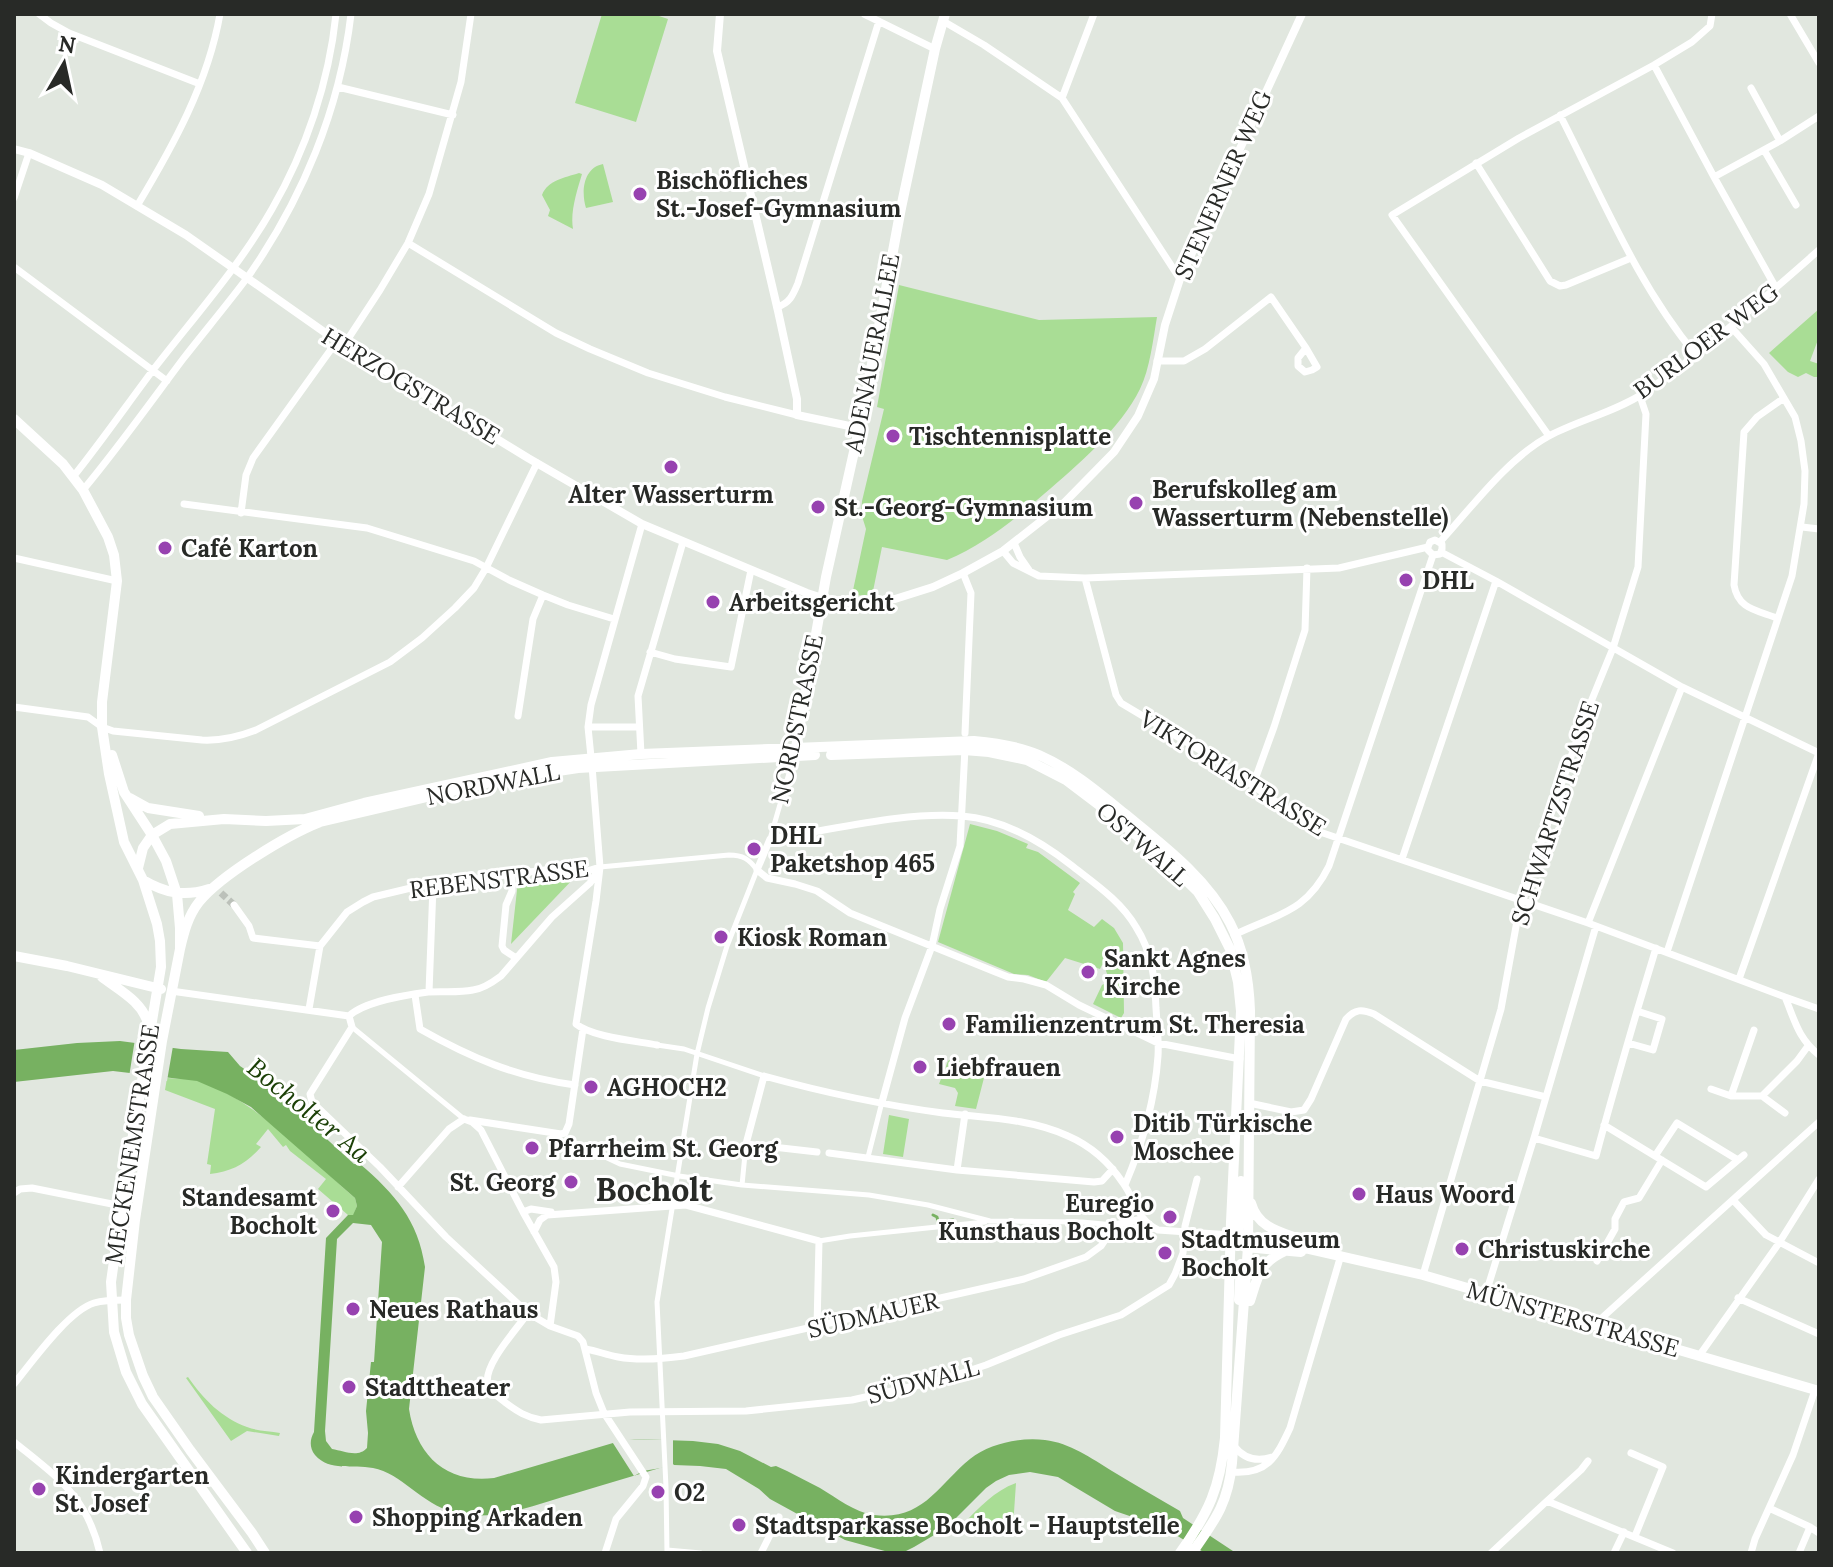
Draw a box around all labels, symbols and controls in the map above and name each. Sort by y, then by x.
north arrow [24,24,104,104]
text: N [57,29,78,59]
street label: STENERNER WEG [1167,86,1279,284]
place label: Bischöfliches St.-Josef-Gymnasium [656,165,901,224]
marker: Bischöfliches St.-Josef-Gymnasium [631,185,649,203]
street label: ADENAUERALLEE [837,251,907,456]
street label: BURLOER WEG [1627,276,1785,406]
street label: HERZOGSTRASSE [316,320,506,452]
place label: Tischtennisplatte [909,421,1111,452]
marker: Tischtennisplatte [884,427,902,445]
marker: Alter Wasserturm [662,458,680,476]
place label: Berufskolleg am Wasserturm (Nebenstelle) [1152,474,1448,533]
place label: Alter Wasserturm [568,479,774,510]
place label: St.-Georg-Gymnasium [834,492,1093,523]
marker: Berufskolleg am Wasserturm (Nebenstelle) [1127,494,1145,512]
marker: St.-Georg-Gymnasium [809,498,827,516]
place label: Café Karton [181,533,318,564]
marker: Café Karton [156,539,174,557]
place label: DHL [1422,565,1474,596]
marker: DHL [1397,571,1415,589]
place label: Arbeitsgericht [729,587,896,618]
marker: Arbeitsgericht [704,593,722,611]
street label: NORDSTRASSE [764,631,830,807]
street label: SCHWARTZSTRASSE [1504,697,1606,929]
street label: VIKTORIASTRASSE [1133,703,1332,843]
street label: NORDWALL [424,756,562,812]
street label: OSTWALL [1090,795,1196,893]
place label: DHL Paketshop 465 [770,820,935,879]
marker: DHL Paketshop 465 [745,840,763,858]
street label: REBENSTRASSE [408,853,590,905]
place label: Kiosk Roman [737,922,887,953]
marker: Kiosk Roman [712,928,730,946]
place label: Sankt Agnes Kirche [1104,943,1246,1002]
marker: Sankt Agnes Kirche [1079,963,1097,981]
place label: Familienzentrum St. Theresia [965,1009,1305,1040]
marker: Familienzentrum St. Theresia [940,1015,958,1033]
street label: MECKENEMSTRASSE [98,1022,166,1266]
water label: Bocholter Aa [241,1050,378,1170]
place label: Liebfrauen [936,1052,1061,1083]
marker: Liebfrauen [911,1058,929,1076]
place label: AGHOCH2 [607,1072,727,1103]
marker: AGHOCH2 [582,1078,600,1096]
place label: Ditib Türkische Moschee [1133,1108,1313,1167]
marker: Ditib Türkische Moschee [1108,1128,1126,1146]
place label: Pfarrheim St. Georg [548,1133,779,1164]
marker: Pfarrheim St. Georg [523,1139,541,1157]
place label: St. Georg [450,1167,557,1198]
district label: Bocholt [596,1169,713,1210]
marker: St. Georg [562,1173,580,1191]
place label: Haus Woord [1375,1179,1515,1210]
place label: Standesamt Bocholt [182,1182,318,1241]
marker: Haus Woord [1350,1185,1368,1203]
place label: Euregio Kunsthaus Bocholt [938,1188,1155,1247]
marker: Standesamt Bocholt [324,1202,342,1220]
marker: Euregio Kunsthaus Bocholt [1161,1208,1179,1226]
place label: Stadtmuseum Bocholt [1181,1224,1340,1283]
place label: Christuskirche [1478,1234,1651,1265]
marker: Christuskirche [1453,1240,1471,1258]
marker: Stadtmuseum Bocholt [1156,1244,1174,1262]
street label: MÜNSTERSTRASSE [1463,1274,1683,1364]
street label: SÜDMAUER [804,1285,943,1345]
place label: Neues Rathaus [369,1294,538,1325]
marker: Neues Rathaus [344,1300,362,1318]
street label: SÜDWALL [864,1351,983,1411]
place label: Stadttheater [365,1372,511,1403]
marker: Stadttheater [340,1378,358,1396]
place label: Kindergarten St. Josef [55,1460,209,1519]
place label: O2 [674,1477,705,1508]
marker: Kindergarten St. Josef [30,1480,48,1498]
marker: O2 [649,1483,667,1501]
place label: Shopping Arkaden [372,1502,583,1533]
marker: Shopping Arkaden [347,1508,365,1526]
place label: Stadtsparkasse Bocholt - Hauptstelle [755,1510,1180,1541]
marker: Stadtsparkasse Bocholt - Hauptstelle [730,1516,748,1534]

